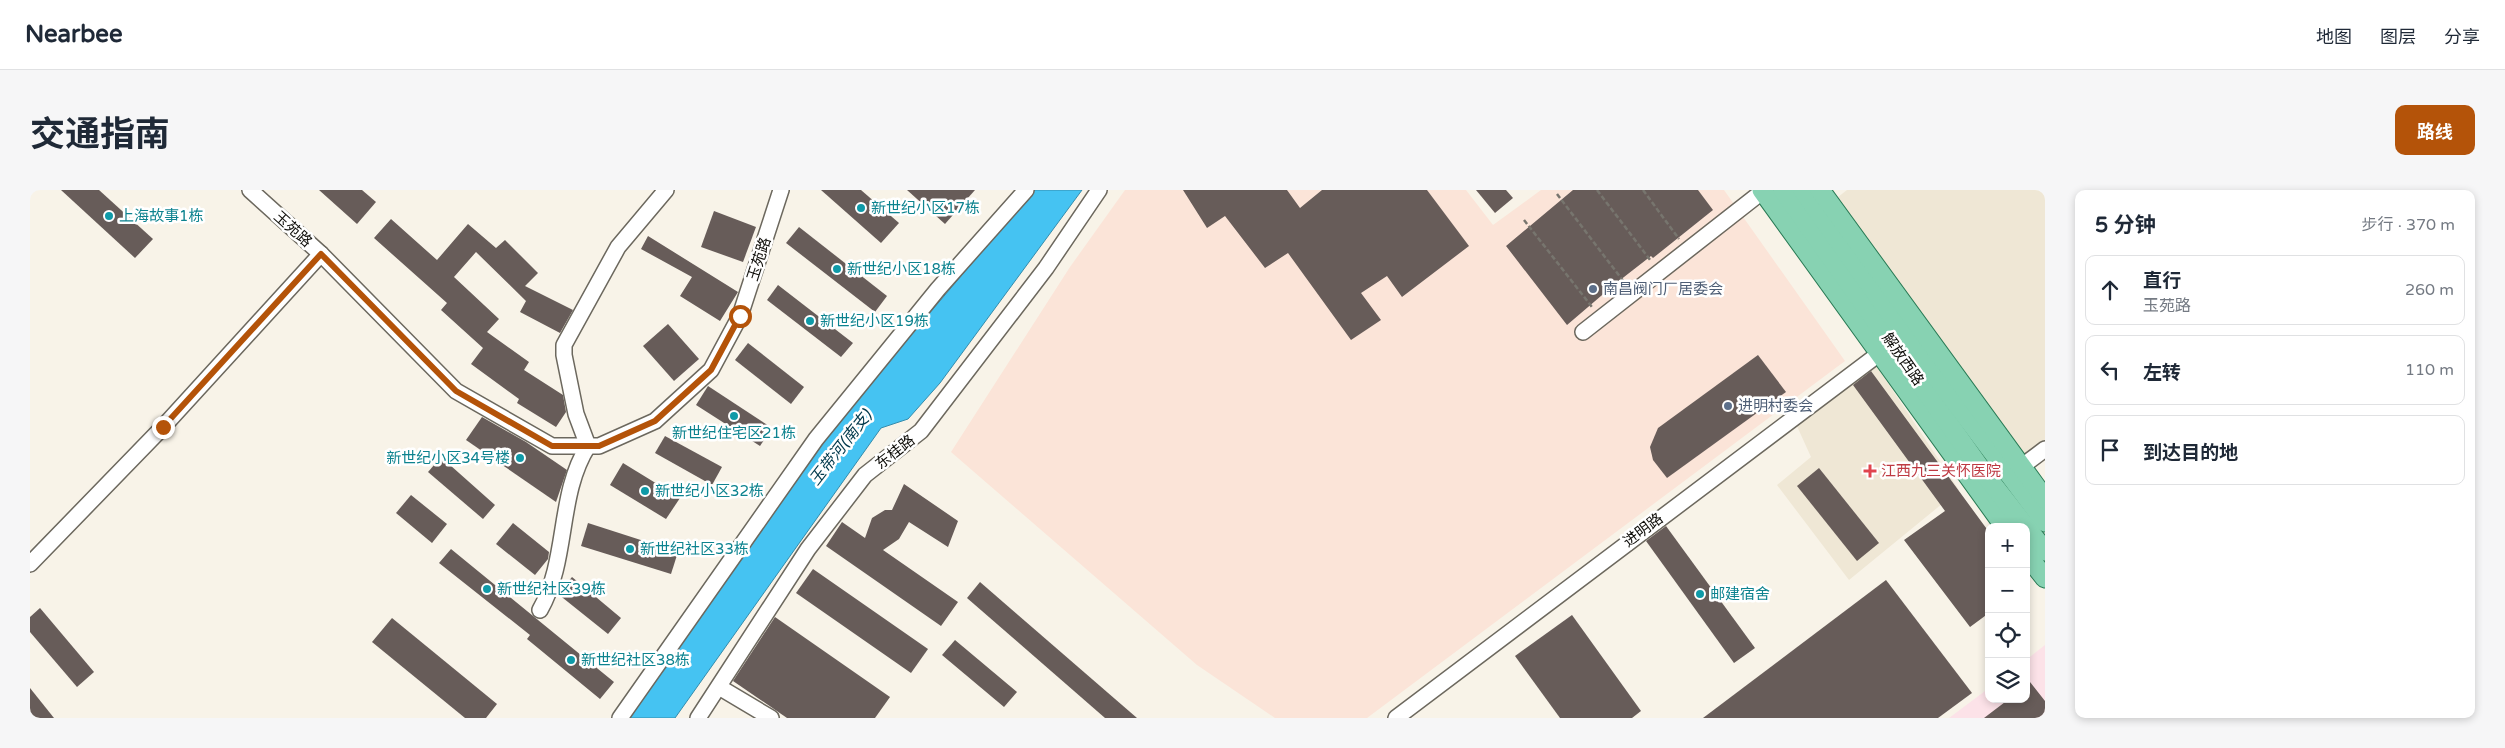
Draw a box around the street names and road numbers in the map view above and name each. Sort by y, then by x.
street label: 玉苑路 [270,207,316,251]
street label: 玉苑路 [743,235,775,283]
street label: 解放西路 [1878,329,1928,389]
street label: 东桂路 [872,431,918,473]
street label: 进明路 [1620,509,1666,551]

